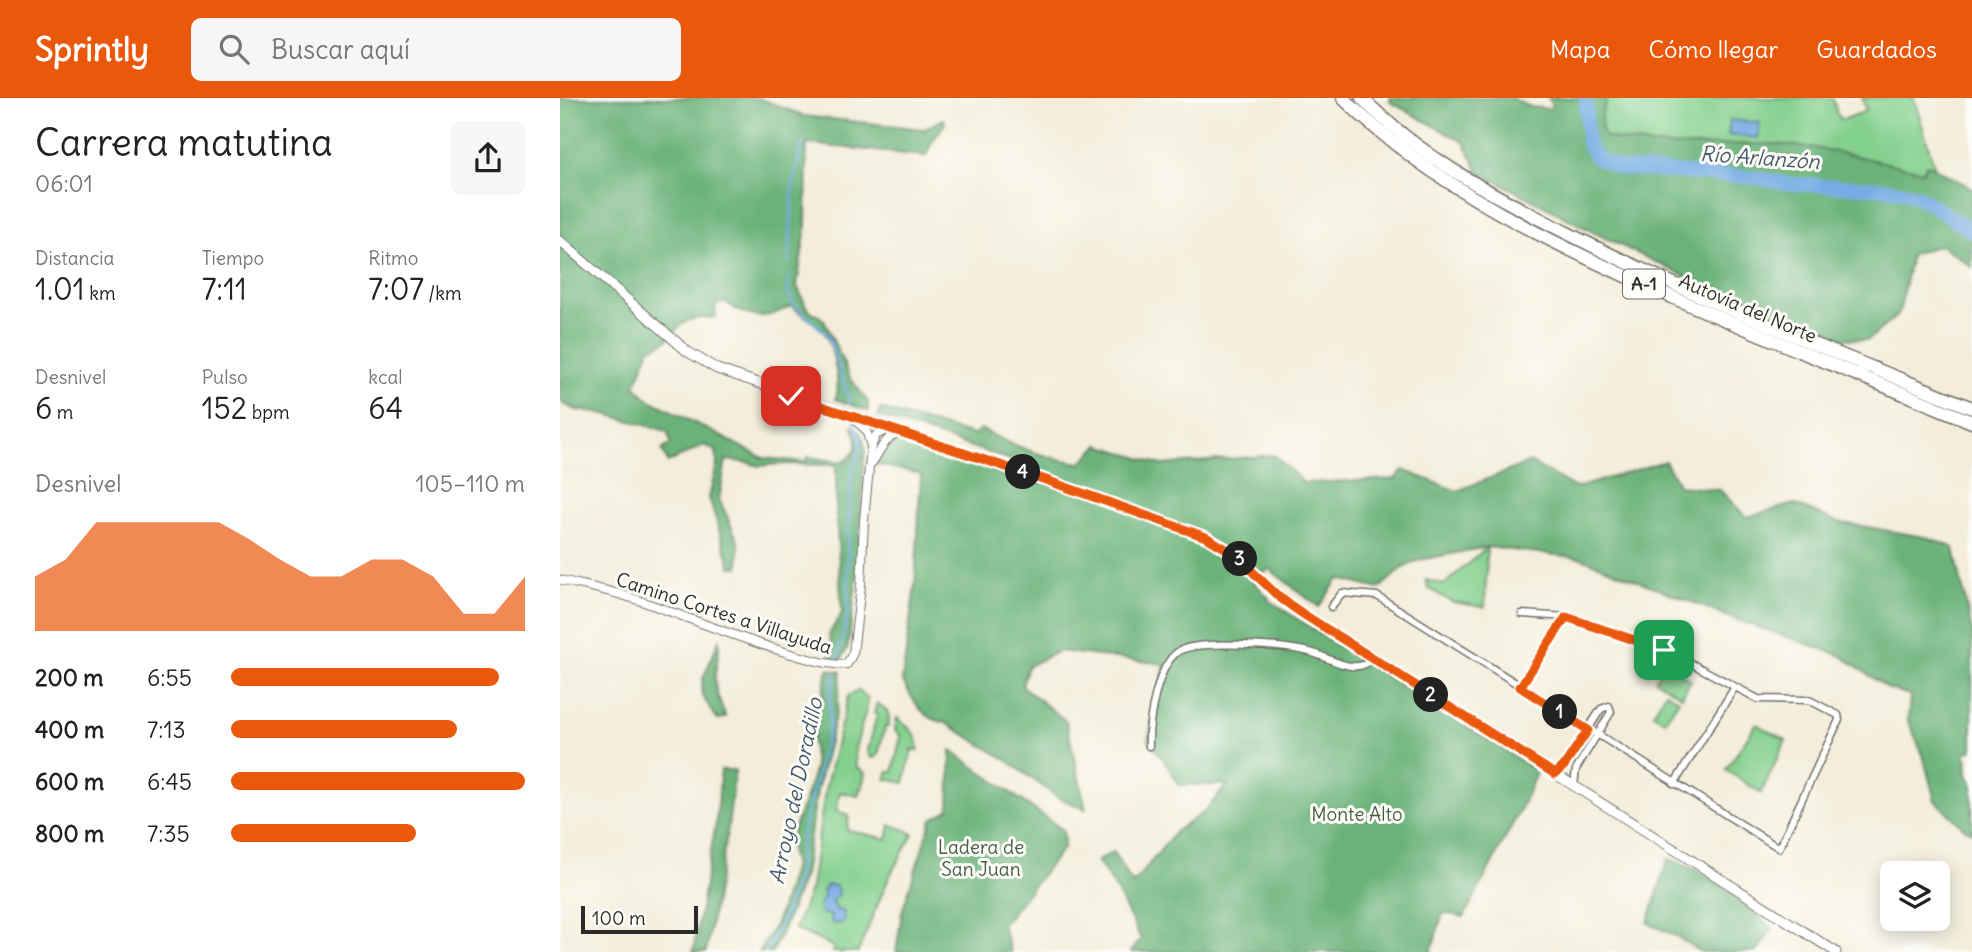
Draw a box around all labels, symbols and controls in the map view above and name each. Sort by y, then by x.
search box [191,18,681,81]
text: Sprintly [35,28,149,70]
icon: search [215,30,253,68]
text: Buscar aquí [271,33,410,66]
text: Mapa [1550,34,1610,64]
text: Cómo llegar [1648,34,1778,64]
text: Guardados [1816,34,1937,64]
text: Carrera matutina [35,119,333,166]
button: share [451,121,525,195]
water label: Río Arlanzón [1699,140,1821,175]
text: 06:01 [35,169,93,198]
text: Distancia [35,246,114,270]
text: Tiempo [202,246,264,270]
text: Ritmo [368,246,418,270]
street label: Autovía del Norte [1676,268,1820,348]
text: 1.01 [35,270,85,308]
text: 7:11 [202,270,247,308]
text: 7:07 [368,270,424,308]
road number: A-1 [1623,270,1665,299]
text: km [85,281,116,305]
text: /km [424,281,462,305]
text: Desnivel [35,365,106,389]
text: Pulso [202,365,248,389]
text: kcal [368,365,403,389]
pin [761,366,821,426]
icon: check [772,377,810,415]
text: 6 [35,389,52,427]
text: 152 [202,389,247,427]
text: 64 [368,389,403,427]
text: m [52,400,74,424]
text: bpm [247,400,290,424]
pin: 4 [1006,454,1040,490]
text: 4 [1017,459,1028,483]
text: Desnivel [35,469,121,498]
text: 105–110 m [415,469,525,498]
pin: 3 [1222,542,1258,576]
text: 3 [1234,546,1245,570]
street label: Camino Cortes a Villayuda [613,567,835,659]
pin [1634,620,1694,680]
icon: arrive [1645,631,1683,669]
text: 200 m [35,663,104,692]
text: 6:55 [147,663,192,692]
pin: 2 [1414,678,1448,712]
text: 2 [1425,682,1436,706]
water label: Arroyo del Doradillo [763,694,829,886]
pin: 1 [1542,694,1578,730]
text: 1 [1556,699,1563,723]
text: 400 m [35,715,104,744]
text: 7:13 [147,715,186,744]
text: 600 m [35,767,104,796]
text: 6:45 [147,767,192,796]
park label: Monte Alto [1311,802,1403,826]
text: 800 m [35,819,104,848]
text: 7:35 [147,819,190,848]
park label: Ladera de San Juan [938,835,1024,881]
map controls [1880,861,1950,931]
button: layers [1880,861,1950,931]
scale bar [581,903,698,935]
text: 100 m [592,906,646,930]

